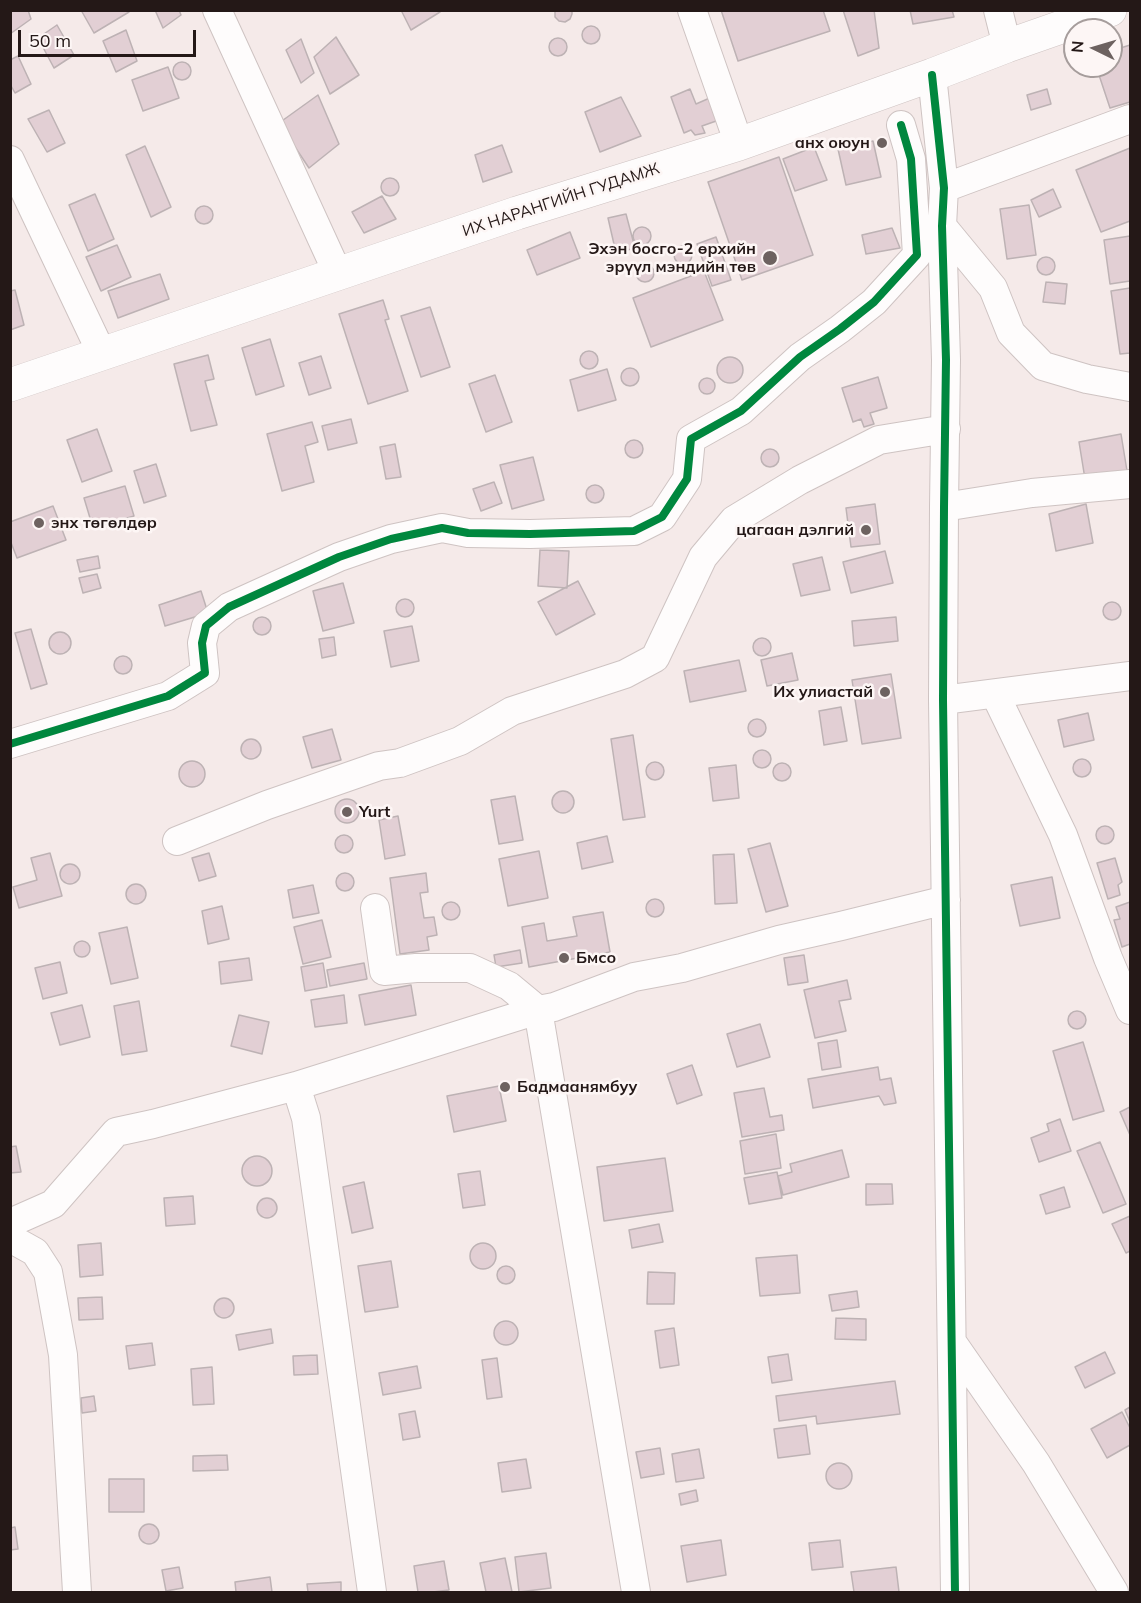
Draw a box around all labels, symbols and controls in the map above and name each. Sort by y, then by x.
scale bar [21,18,200,56]
north arrow [1063,18,1123,78]
text: 50 m [29,29,71,52]
text: N [1067,40,1088,54]
place label: анх оюун [795,133,870,153]
marker: анх оюун [875,136,889,150]
street label: ИХ НАРАНГИЙН ГУДАМЖ [460,159,662,241]
place label: Эхэн босго-2 өрхийн эрүүл мэндийн төв [588,239,756,277]
marker: Эхэн босго-2 өрхийн эрүүл мэндийн төв [761,249,779,267]
place label: энх төгөлдөр [51,513,157,533]
marker: энх төгөлдөр [32,516,46,530]
place label: цагаан дэлгий [736,520,854,540]
marker: цагаан дэлгий [859,523,873,537]
place label: Их улиастай [773,682,873,702]
marker: Их улиастай [878,685,892,699]
place label: Yurt [359,802,390,822]
marker: Yurt [340,805,354,819]
place label: Бмсо [576,948,616,968]
marker: Бмсо [557,951,571,965]
place label: Бадмаанямбуу [517,1077,637,1097]
marker: Бадмаанямбуу [498,1080,512,1094]

